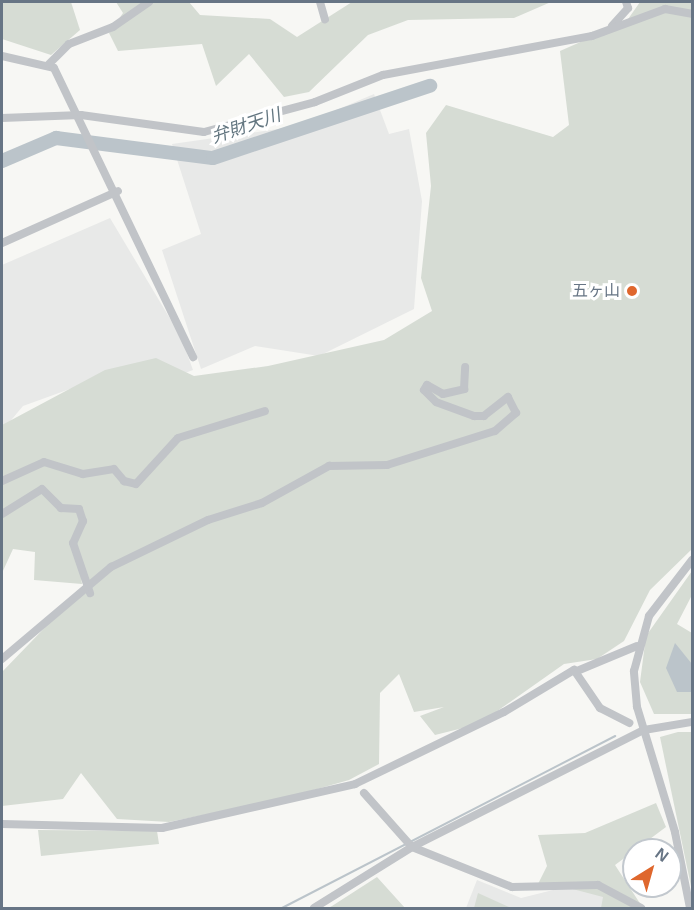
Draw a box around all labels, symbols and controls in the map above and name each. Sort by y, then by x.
water label: 弁財天川 [208,104,284,148]
place label: 五ヶ山 [572,281,620,301]
marker: 五ヶ山 [625,284,639,298]
north arrow [622,838,682,898]
text: N [652,845,672,865]

